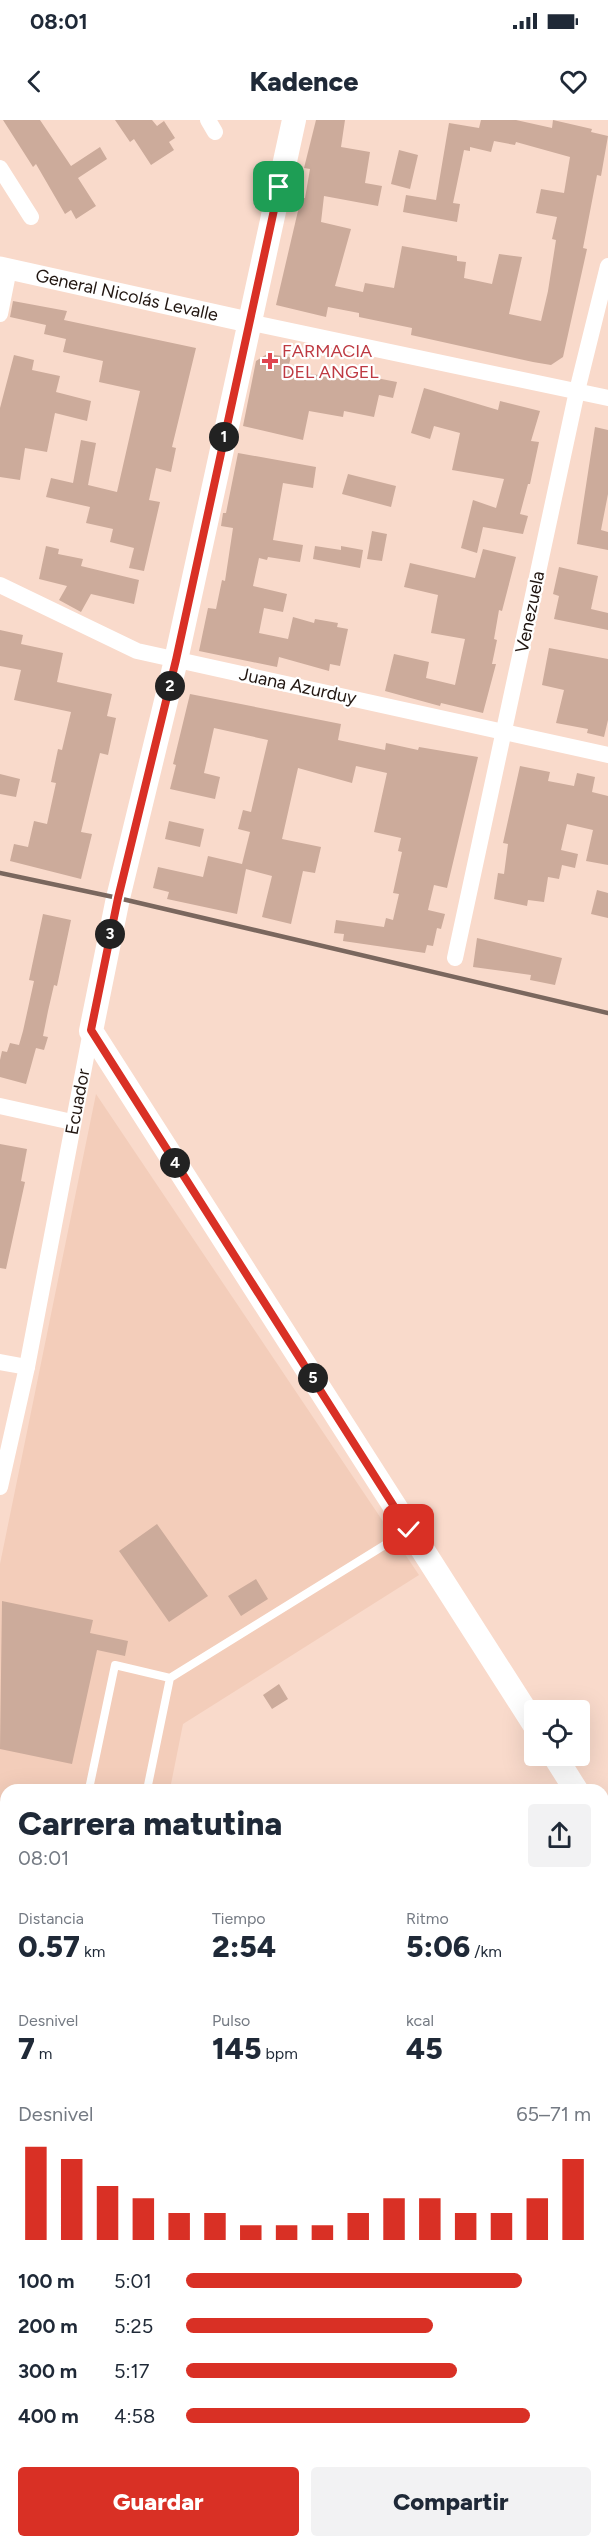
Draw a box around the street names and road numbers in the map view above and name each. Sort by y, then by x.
street label: General Nicolás Levalle [34,264,220,326]
street label: Venezuela [511,569,549,655]
street label: Juana Azurduy [237,663,359,709]
street label: Ecuador [60,1067,95,1137]

